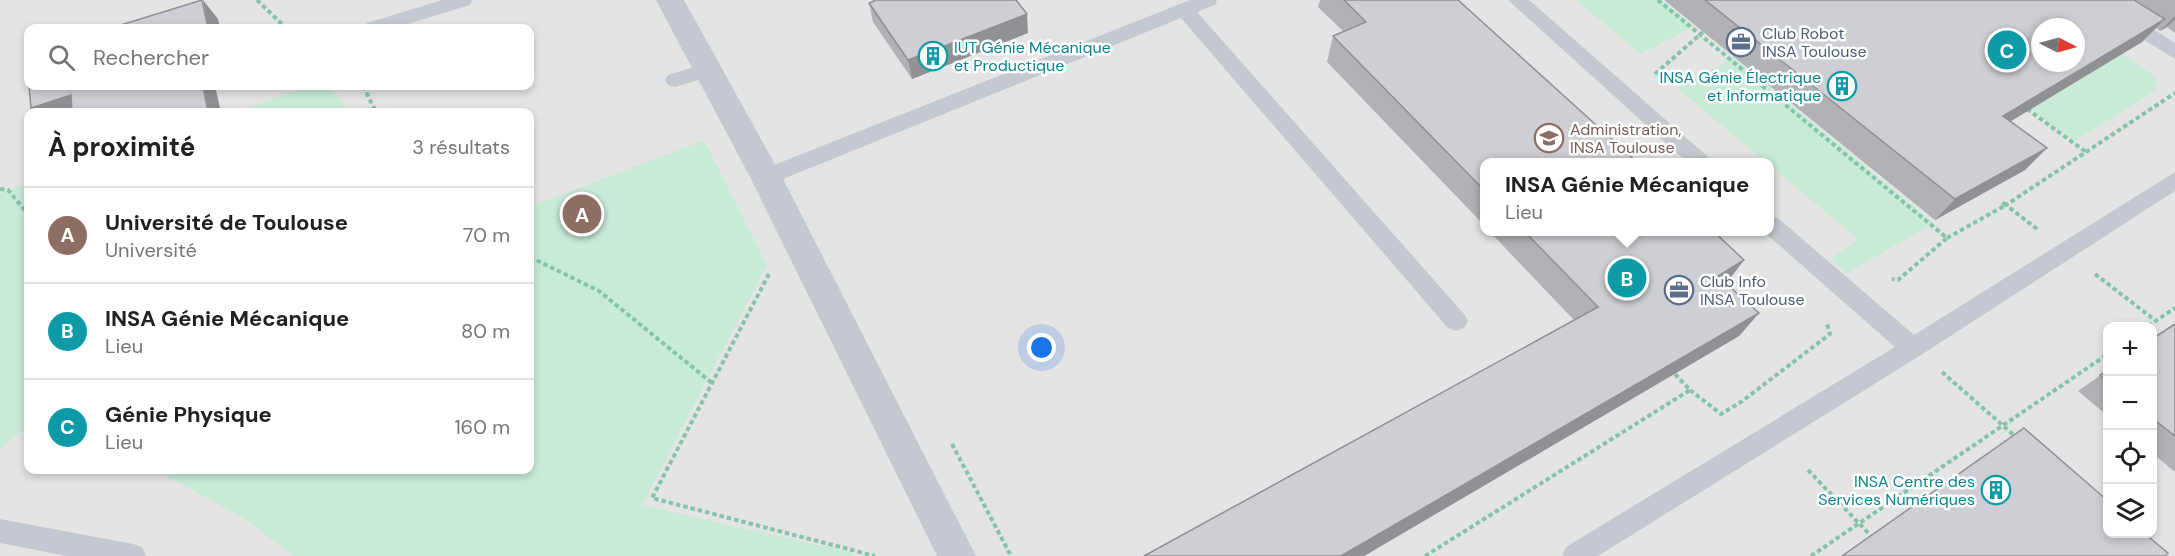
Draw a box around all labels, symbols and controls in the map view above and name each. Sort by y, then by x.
north arrow [2031,18,2085,72]
place label: Club Robot INSA Toulouse [1762,23,1867,62]
search box [24,24,534,90]
office icon: Club Robot INSA Toulouse [1725,26,1757,58]
pin: C [1988,28,2026,72]
place label: IUT Génie Mécanique et Productique [954,37,1111,76]
building icon: IUT Génie Mécanique et Productique [917,40,949,72]
icon: search [45,41,78,74]
text: Rechercher [93,43,209,72]
place label: INSA Génie Électrique et Informatique [1660,67,1821,106]
building icon: INSA Génie Électrique et Informatique [1826,70,1858,102]
place label: Administration, INSA Toulouse [1570,119,1681,158]
school or university icon: Administration, INSA Toulouse [1533,122,1565,154]
text: À proximité [48,130,195,164]
text: 3 résultats [412,134,510,160]
popup [1480,158,1774,236]
text: INSA Génie Mécanique [1505,170,1749,199]
pin: A [562,192,602,236]
text: Lieu [1505,199,1543,225]
text: Université de Toulouse [105,208,348,237]
text: A [60,222,75,248]
text: 70 m [463,222,510,248]
text: Université [105,237,197,263]
pin: B [1608,256,1646,300]
place label: Club Info INSA Toulouse [1700,271,1805,310]
office icon: Club Info INSA Toulouse [1663,274,1695,306]
text: INSA Génie Mécanique [105,304,349,333]
text: B [61,318,74,344]
text: 80 m [461,318,510,344]
map controls [2103,322,2157,538]
button: + [2103,322,2157,376]
text: Lieu [105,333,143,359]
your location [1027,333,1056,362]
button: − [2103,376,2157,430]
text: Génie Physique [105,400,272,429]
text: C [60,414,75,440]
text: 160 m [454,414,510,440]
text: Lieu [105,429,143,455]
button: locate [2103,430,2157,484]
place label: INSA Centre des Services Numériques [1818,471,1975,510]
building icon: INSA Centre des Services Numériques [1980,474,2012,506]
button: layers [2103,484,2157,538]

